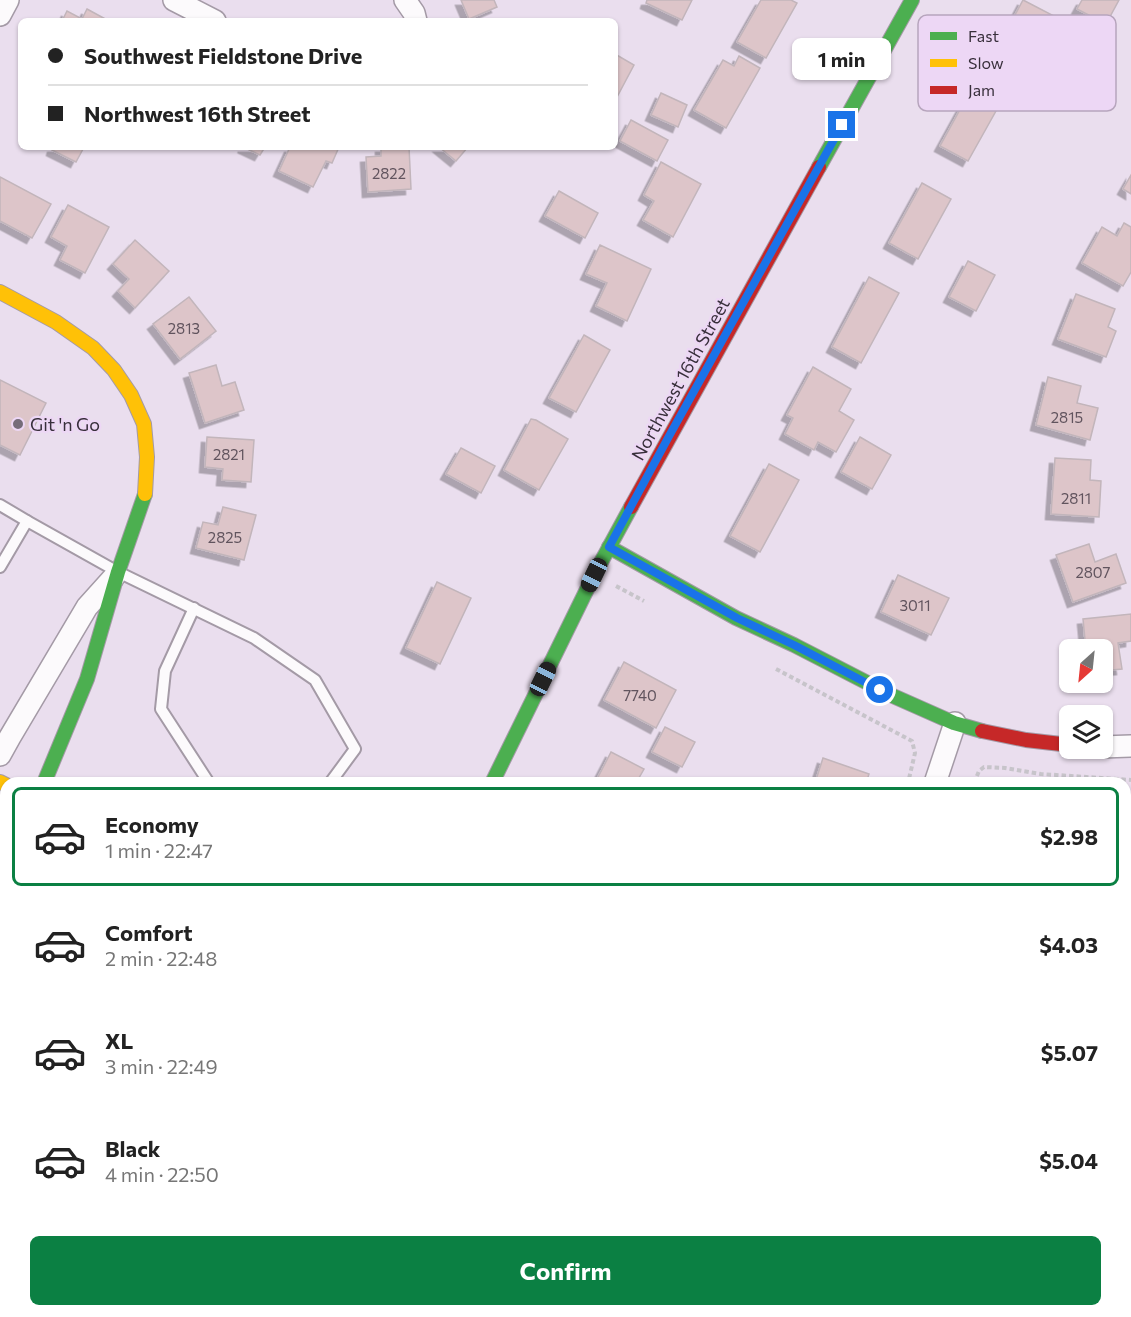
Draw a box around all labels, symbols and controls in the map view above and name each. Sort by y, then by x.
legend [918,15,1116,111]
text: Fast [968,26,999,45]
callout: 1 min [792,38,892,80]
text: Southwest Fieldstone Drive [84,42,362,69]
text: 1 min [818,47,865,71]
text: Slow [968,53,1004,72]
text: Jam [968,80,995,99]
text: Northwest 16th Street [84,100,311,127]
route end [828,111,855,138]
house number: 2822 [372,164,406,182]
street label: Northwest 16th Street [626,294,734,464]
house number: 2813 [168,319,200,337]
house number: 2815 [1051,408,1083,426]
place label: Git 'n Go [30,413,100,435]
marker: Git 'n Go [11,417,25,431]
house number: 2821 [213,445,245,463]
house number: 2811 [1061,489,1091,507]
house number: 2825 [208,528,242,546]
car [578,555,610,595]
house number: 2807 [1075,563,1111,581]
house number: 3011 [899,596,931,614]
north arrow [1059,639,1113,693]
map controls [1059,639,1113,759]
car [527,659,559,699]
route start [866,676,893,703]
house number: 7740 [623,686,657,704]
button: layers [1059,705,1113,759]
icon: car [33,810,87,864]
text: Economy [105,811,199,838]
text: $2.98 [1040,823,1098,850]
text: 1 min · 22:47 [105,838,213,862]
icon: car [33,918,87,972]
text: Comfort [105,919,193,946]
text: $4.03 [1039,931,1098,958]
text: 2 min · 22:48 [105,946,217,970]
icon: car [33,1026,87,1080]
text: XL [105,1027,133,1054]
text: $5.07 [1041,1039,1098,1066]
text: 3 min · 22:49 [105,1054,218,1078]
icon: car [33,1134,87,1188]
text: Black [105,1135,160,1162]
text: $5.04 [1039,1147,1098,1174]
text: 4 min · 22:50 [105,1162,219,1186]
button: Confirm [30,1236,1101,1305]

